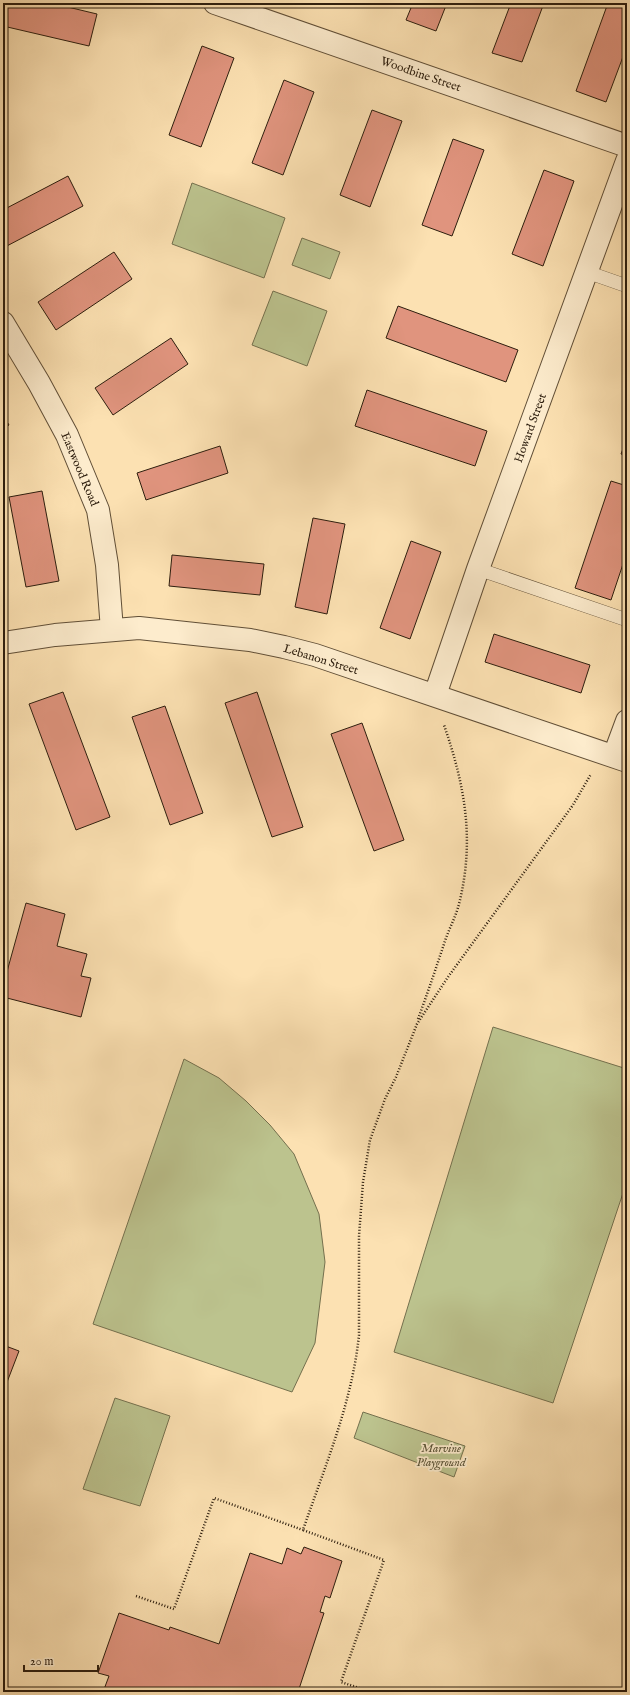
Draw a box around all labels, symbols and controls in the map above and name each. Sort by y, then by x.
street label: Woodbine Street [379,54,463,95]
street label: Howard Street [511,391,550,465]
street label: Eastwood Road [57,430,102,509]
street label: Lebanon Street [282,641,360,678]
park label: Marvine Playground [416,1441,467,1471]
scale bar [24,1647,98,1673]
text: 20 m [30,1654,53,1669]

